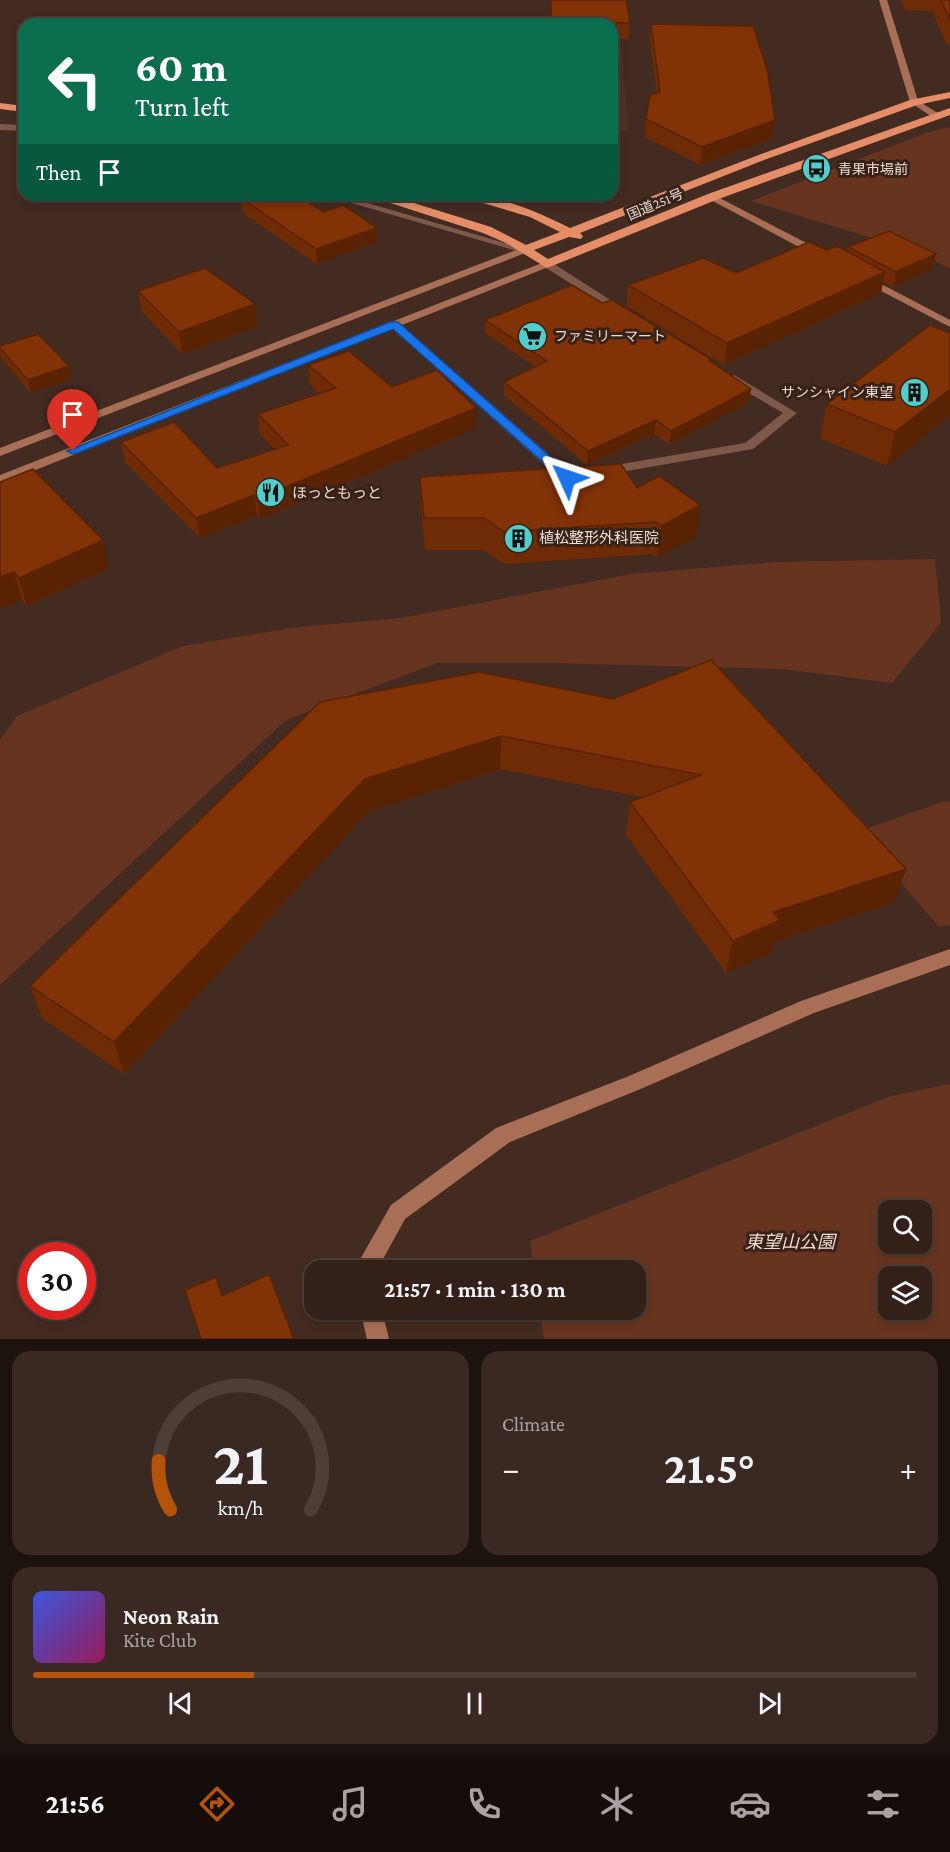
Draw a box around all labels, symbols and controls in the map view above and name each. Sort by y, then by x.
icon: left [36,42,114,120]
text: 60 m [135,43,227,90]
text: Turn left [135,92,229,122]
bus stop icon: 青果市場前 [801,153,833,185]
icon: arrive [93,156,126,189]
text: Then [36,160,81,185]
place label: 青果市場前 [838,161,908,177]
street label: 国道251号 [624,185,686,223]
supermarket icon: ファミリーマート [517,320,549,352]
place label: ファミリーマート [554,328,666,344]
building icon: サンシャイン東望 [898,376,930,408]
place label: サンシャイン東望 [781,384,893,400]
pin [47,389,98,451]
icon: arrive [56,398,89,431]
position arrow [535,446,599,510]
restaurant icon: ほっともっと [255,477,287,509]
place label: ほっともっと [292,485,382,501]
building icon: 植松整形外科医院 [502,522,534,554]
place label: 植松整形外科医院 [539,529,659,546]
map controls [878,1200,932,1320]
button: search [878,1200,932,1254]
park label: 東望山公園 [745,1232,838,1252]
speed limit sign: 30 [18,1242,96,1320]
button: layers [878,1266,932,1320]
text: 21:57 · 1 min · 130 m [384,1277,566,1302]
text: Climate [502,1413,565,1435]
text: 21 [213,1428,268,1497]
text: 21.5° [664,1443,755,1493]
text: − [502,1450,519,1487]
text: + [900,1450,917,1487]
text: km/h [217,1496,264,1520]
text: Neon Rain [123,1604,219,1629]
text: Kite Club [123,1629,197,1651]
icon: previous [164,1687,197,1720]
icon: pause [458,1687,491,1720]
icon: next [753,1687,786,1720]
icon: directions [196,1783,238,1825]
icon: music [329,1783,371,1825]
icon: phone [463,1783,505,1825]
icon: climate [596,1783,638,1825]
icon: car [729,1783,771,1825]
icon: filters [862,1783,904,1825]
text: 21:56 [46,1789,105,1819]

